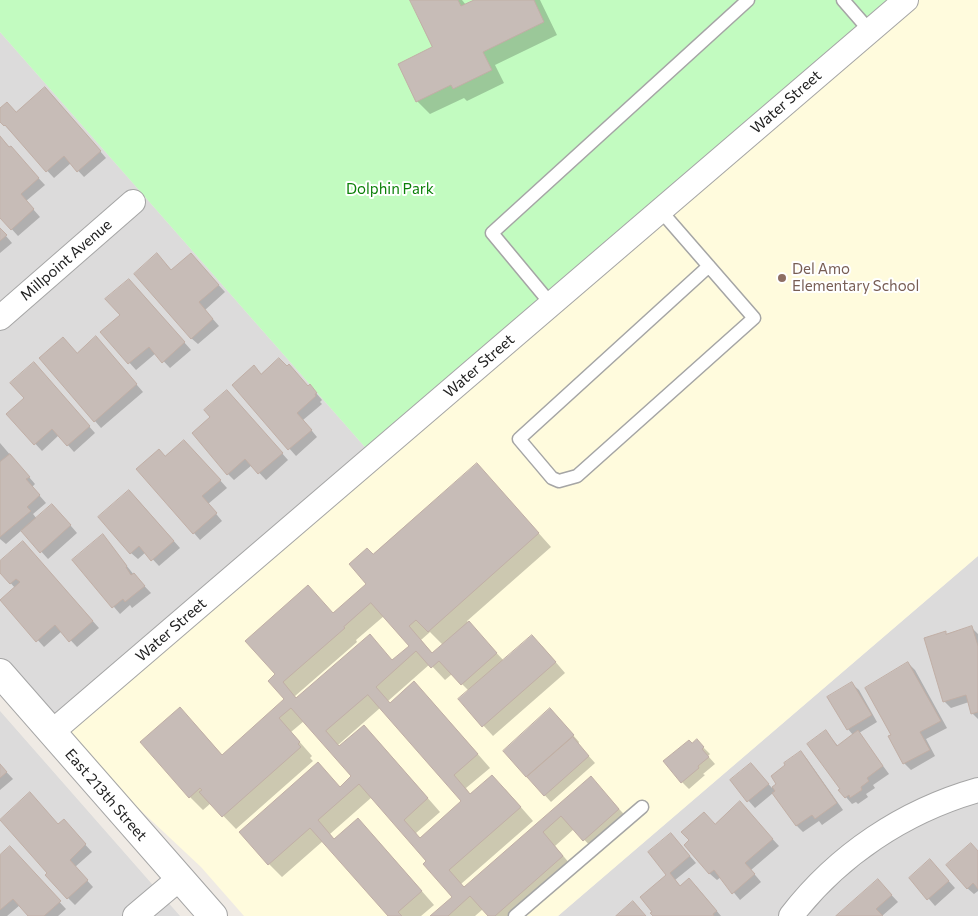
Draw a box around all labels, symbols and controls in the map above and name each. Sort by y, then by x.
street label: Water Street [747,66,825,138]
park label: Dolphin Park [346,180,434,198]
street label: Millpoint Avenue [17,215,115,305]
place label: Del Amo Elementary School [792,260,919,295]
marker: Del Amo Elementary School [776,272,788,284]
street label: Water Street [440,330,518,402]
street label: Water Street [132,594,210,666]
street label: East 213th Street [61,745,151,845]

